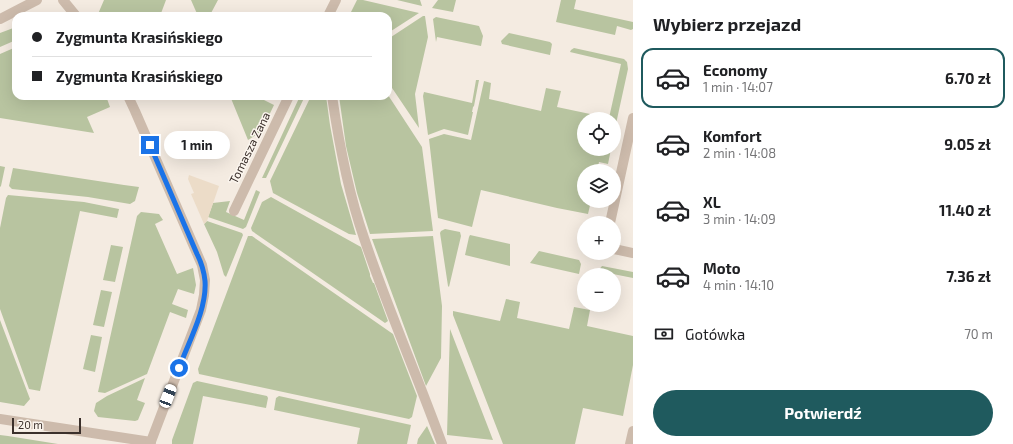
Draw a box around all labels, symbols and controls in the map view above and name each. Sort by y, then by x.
text: Wybierz przejazd [653,13,801,35]
text: Zygmunta Krasińskiego [56,28,223,46]
icon: car [655,60,691,96]
text: Economy [703,61,768,79]
text: Zygmunta Krasińskiego [56,67,223,85]
text: 6.70 zł [945,69,991,87]
text: 1 min · 14:07 [703,79,773,95]
street label: Tomasza Zana [226,109,272,186]
map controls [577,112,621,312]
button: locate [577,112,621,156]
icon: car [655,126,691,162]
text: Komfort [703,127,762,145]
callout: 1 min [164,131,230,159]
text: 9.05 zł [944,135,991,153]
route end [141,136,159,154]
text: 1 min [181,137,213,153]
text: 2 min · 14:08 [703,145,776,161]
button: layers [577,164,621,208]
icon: car [655,192,691,228]
text: XL [703,193,721,211]
text: 11.40 zł [939,201,991,219]
text: 3 min · 14:09 [703,211,776,227]
button: + [577,216,621,260]
icon: car [655,258,691,294]
text: Moto [703,259,741,277]
text: 7.36 zł [946,267,991,285]
button: − [577,268,621,312]
text: 4 min · 14:10 [703,277,774,293]
icon: cash [653,323,675,345]
text: Gotówka [685,325,745,343]
text: 70 m [964,326,993,342]
route start [170,359,188,377]
car [158,383,178,409]
button: Potwierdź [653,390,993,436]
scale bar [12,416,81,435]
text: 20 m [18,418,43,431]

